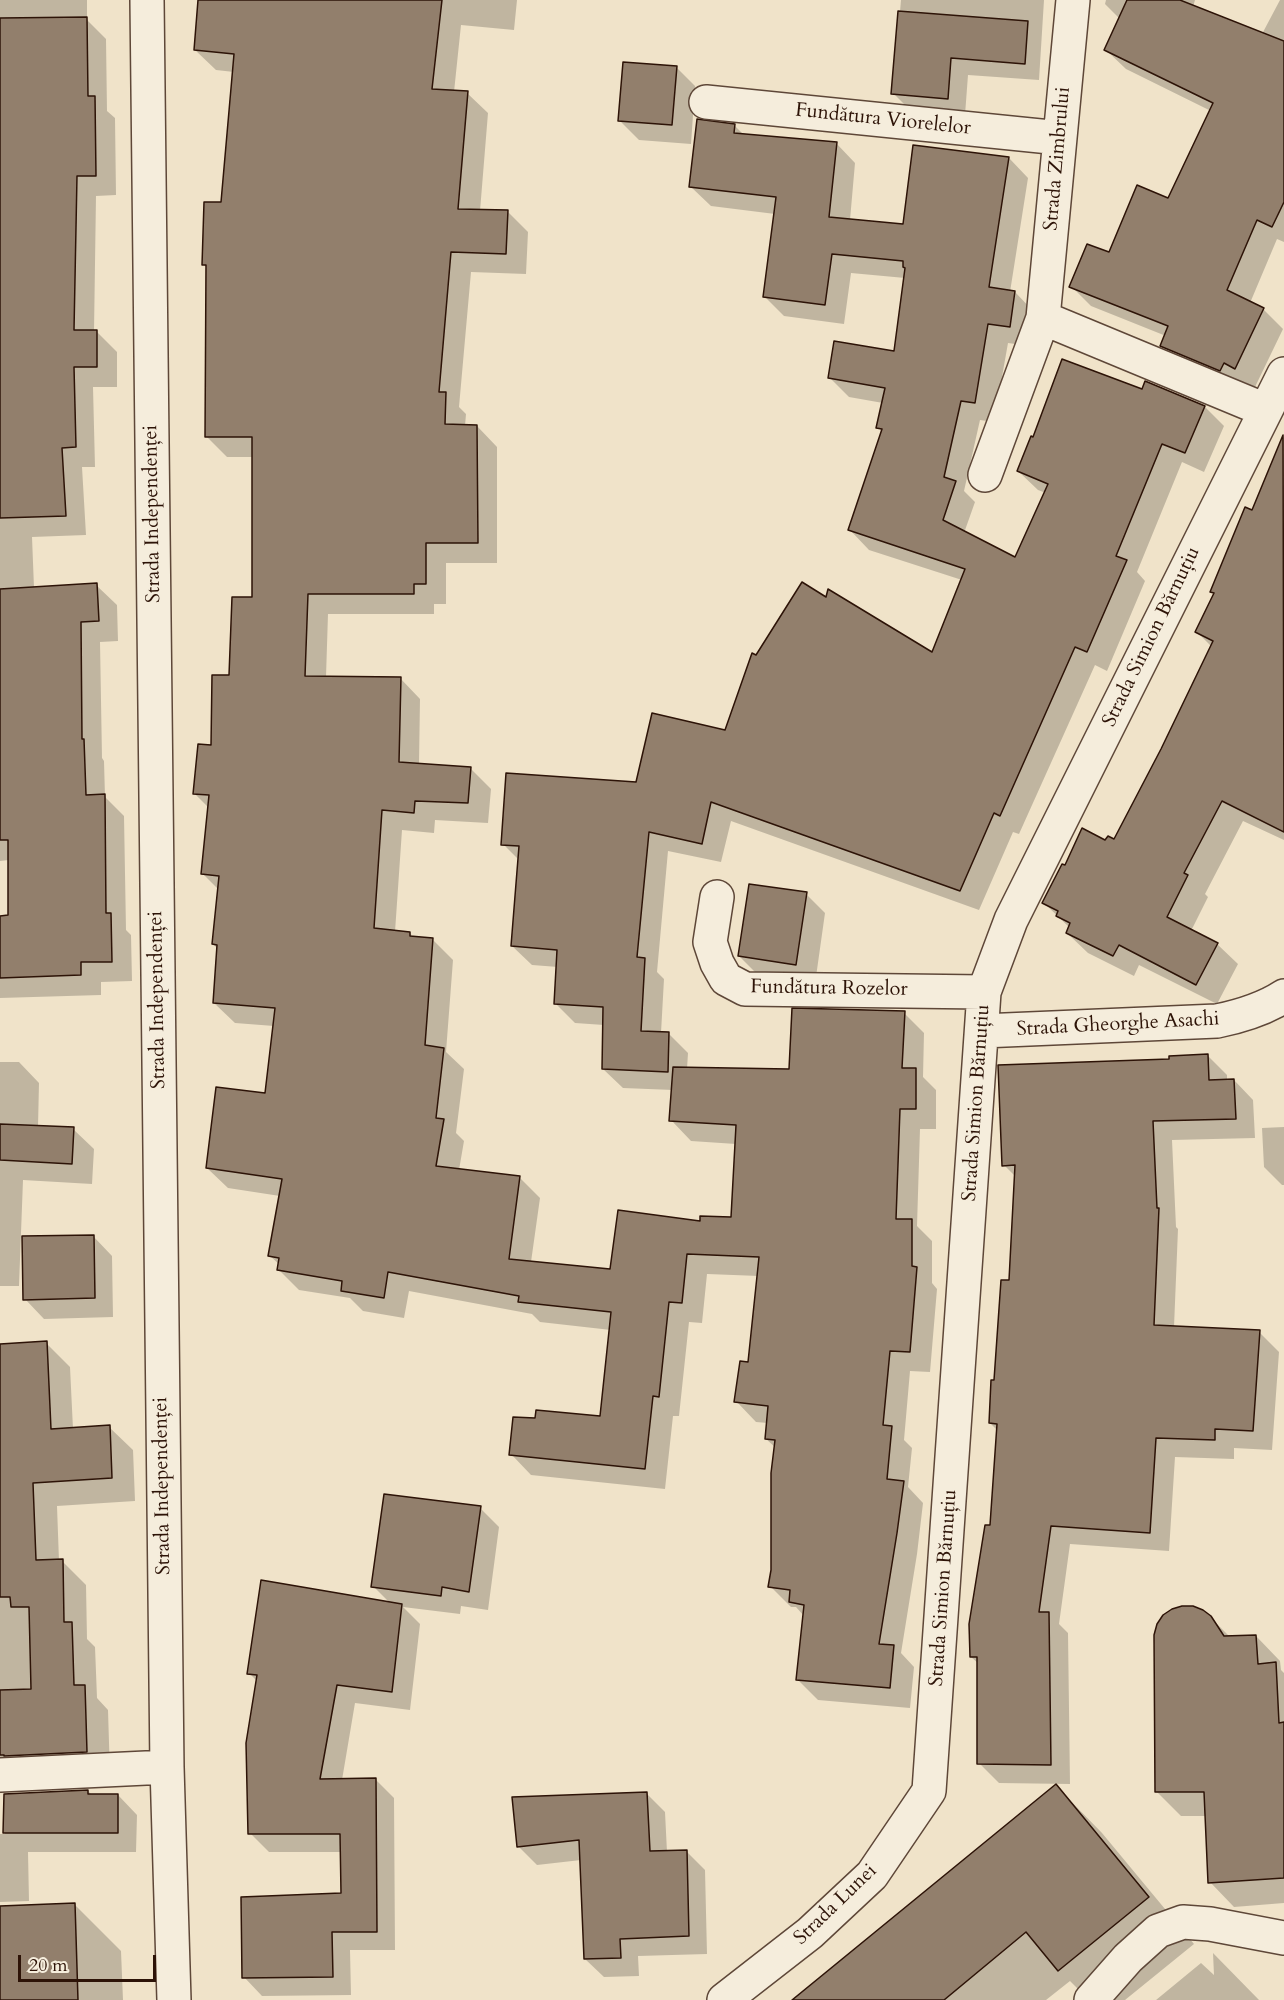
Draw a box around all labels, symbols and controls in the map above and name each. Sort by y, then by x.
street label: Strada Zimbrului [1040,86,1076,232]
street label: Fundătura Viorelelor [794,99,972,141]
street label: Strada Independenței [139,425,167,603]
street label: Strada Simion Bărnuțiu [1098,543,1206,731]
street label: Strada Independenței [144,911,172,1089]
street label: Fundătura Rozelor [750,976,908,1002]
street label: Strada Simion Bărnuțiu [958,1004,996,1202]
street label: Strada Gheorghe Asachi [1016,1008,1220,1042]
street label: Strada Independenței [149,1397,177,1575]
street label: Strada Simion Bărnuțiu [925,1489,963,1687]
street label: Strada Lunei [790,1860,882,1950]
scale bar [21,1943,159,1981]
text: 20 m [29,1953,68,1978]

